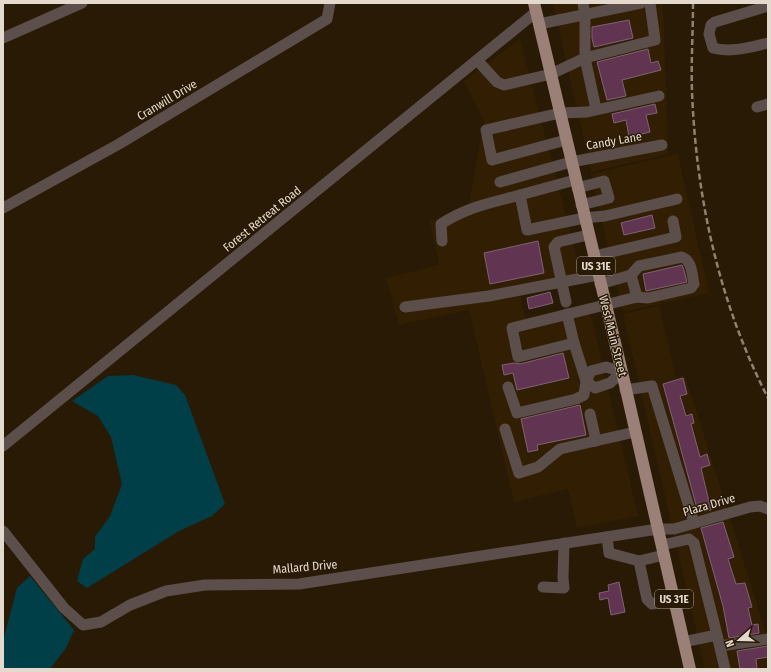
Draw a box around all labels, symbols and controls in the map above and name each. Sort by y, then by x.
street label: Cranwill Drive [135,77,200,123]
street label: Candy Lane [585,129,643,153]
street label: Forest Retreat Road [220,183,304,255]
road number: US 31E [577,257,615,275]
street label: West Main Street [596,294,630,378]
street label: Plaza Drive [681,491,737,519]
street label: Mallard Drive [272,557,338,577]
road number: US 31E [655,590,693,608]
north arrow [719,620,759,660]
text: N [723,638,737,649]

